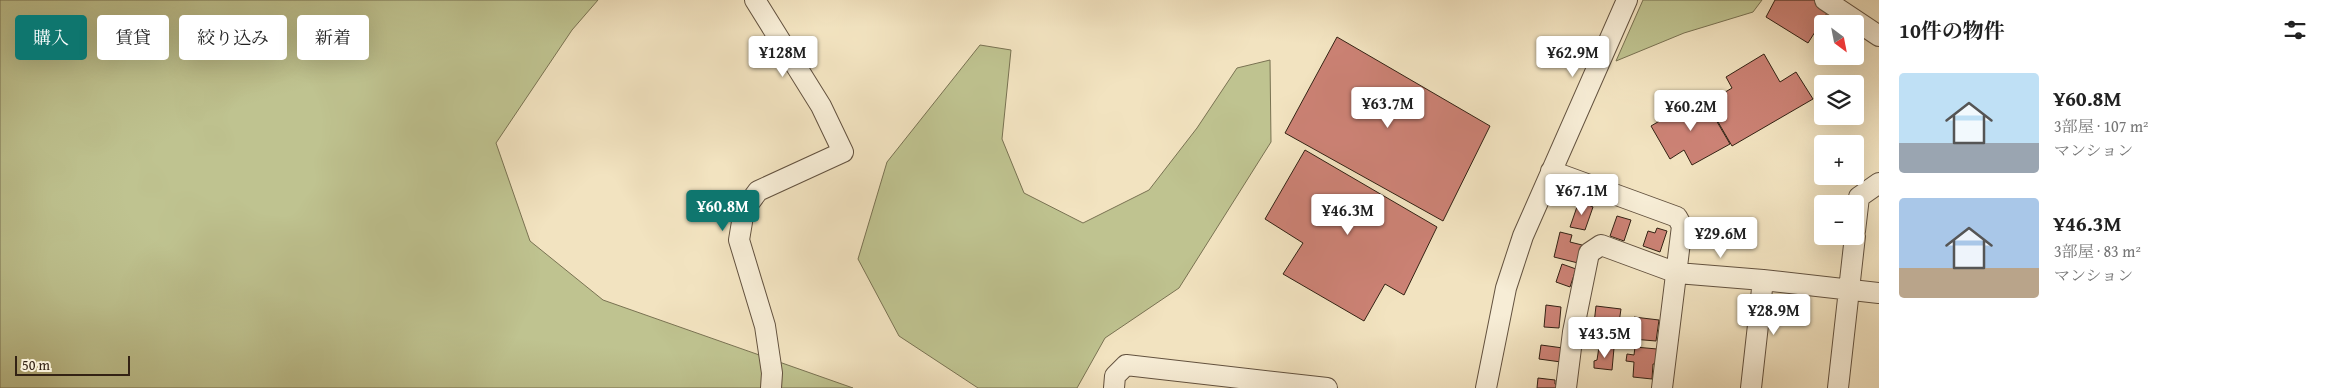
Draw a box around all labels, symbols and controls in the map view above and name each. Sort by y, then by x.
chip: 購入 [15,15,87,60]
chip: 賃貸 [97,15,169,60]
chip: 絞り込み [179,15,287,60]
chip: 新着 [297,15,369,60]
north arrow [1814,15,1864,65]
map controls [1814,15,1864,245]
text: 10件の物件 [1899,15,2005,46]
icon: filters [2281,16,2309,44]
pin: ¥128M [748,36,818,78]
pin: ¥62.9M [1532,36,1614,78]
text: ¥128M [760,40,806,64]
text: ¥62.9M [1547,40,1599,64]
button: layers [1814,75,1864,125]
text: ¥60.8M [2054,83,2122,114]
pin: ¥63.7M [1347,86,1429,129]
pin: ¥60.2M [1650,90,1732,132]
text: ¥63.7M [1362,91,1414,115]
icon: home [1939,93,1999,153]
text: ¥60.2M [1665,94,1717,118]
text: 3部屋 · 107 m² [2054,114,2149,138]
button: + [1814,135,1864,185]
text: マンション [2054,138,2133,162]
pin: ¥67.1M [1541,174,1623,216]
text: ¥67.1M [1556,178,1608,202]
pin: ¥60.8M [682,190,764,232]
text: ¥60.8M [697,194,749,218]
pin: ¥46.3M [1307,194,1389,236]
button: − [1814,195,1864,245]
text: ¥46.3M [1322,198,1374,222]
text: ¥46.3M [2054,208,2122,239]
pin: ¥29.6M [1680,216,1762,259]
icon: home [1939,218,1999,278]
text: ¥29.6M [1695,221,1747,245]
text: 3部屋 · 83 m² [2054,239,2141,263]
text: マンション [2054,263,2133,287]
pin: ¥28.9M [1733,294,1815,336]
text: ¥28.9M [1748,298,1800,322]
pin: ¥43.5M [1564,316,1646,359]
text: ¥43.5M [1579,321,1631,345]
scale bar [15,353,130,376]
text: 50 m [22,355,50,375]

